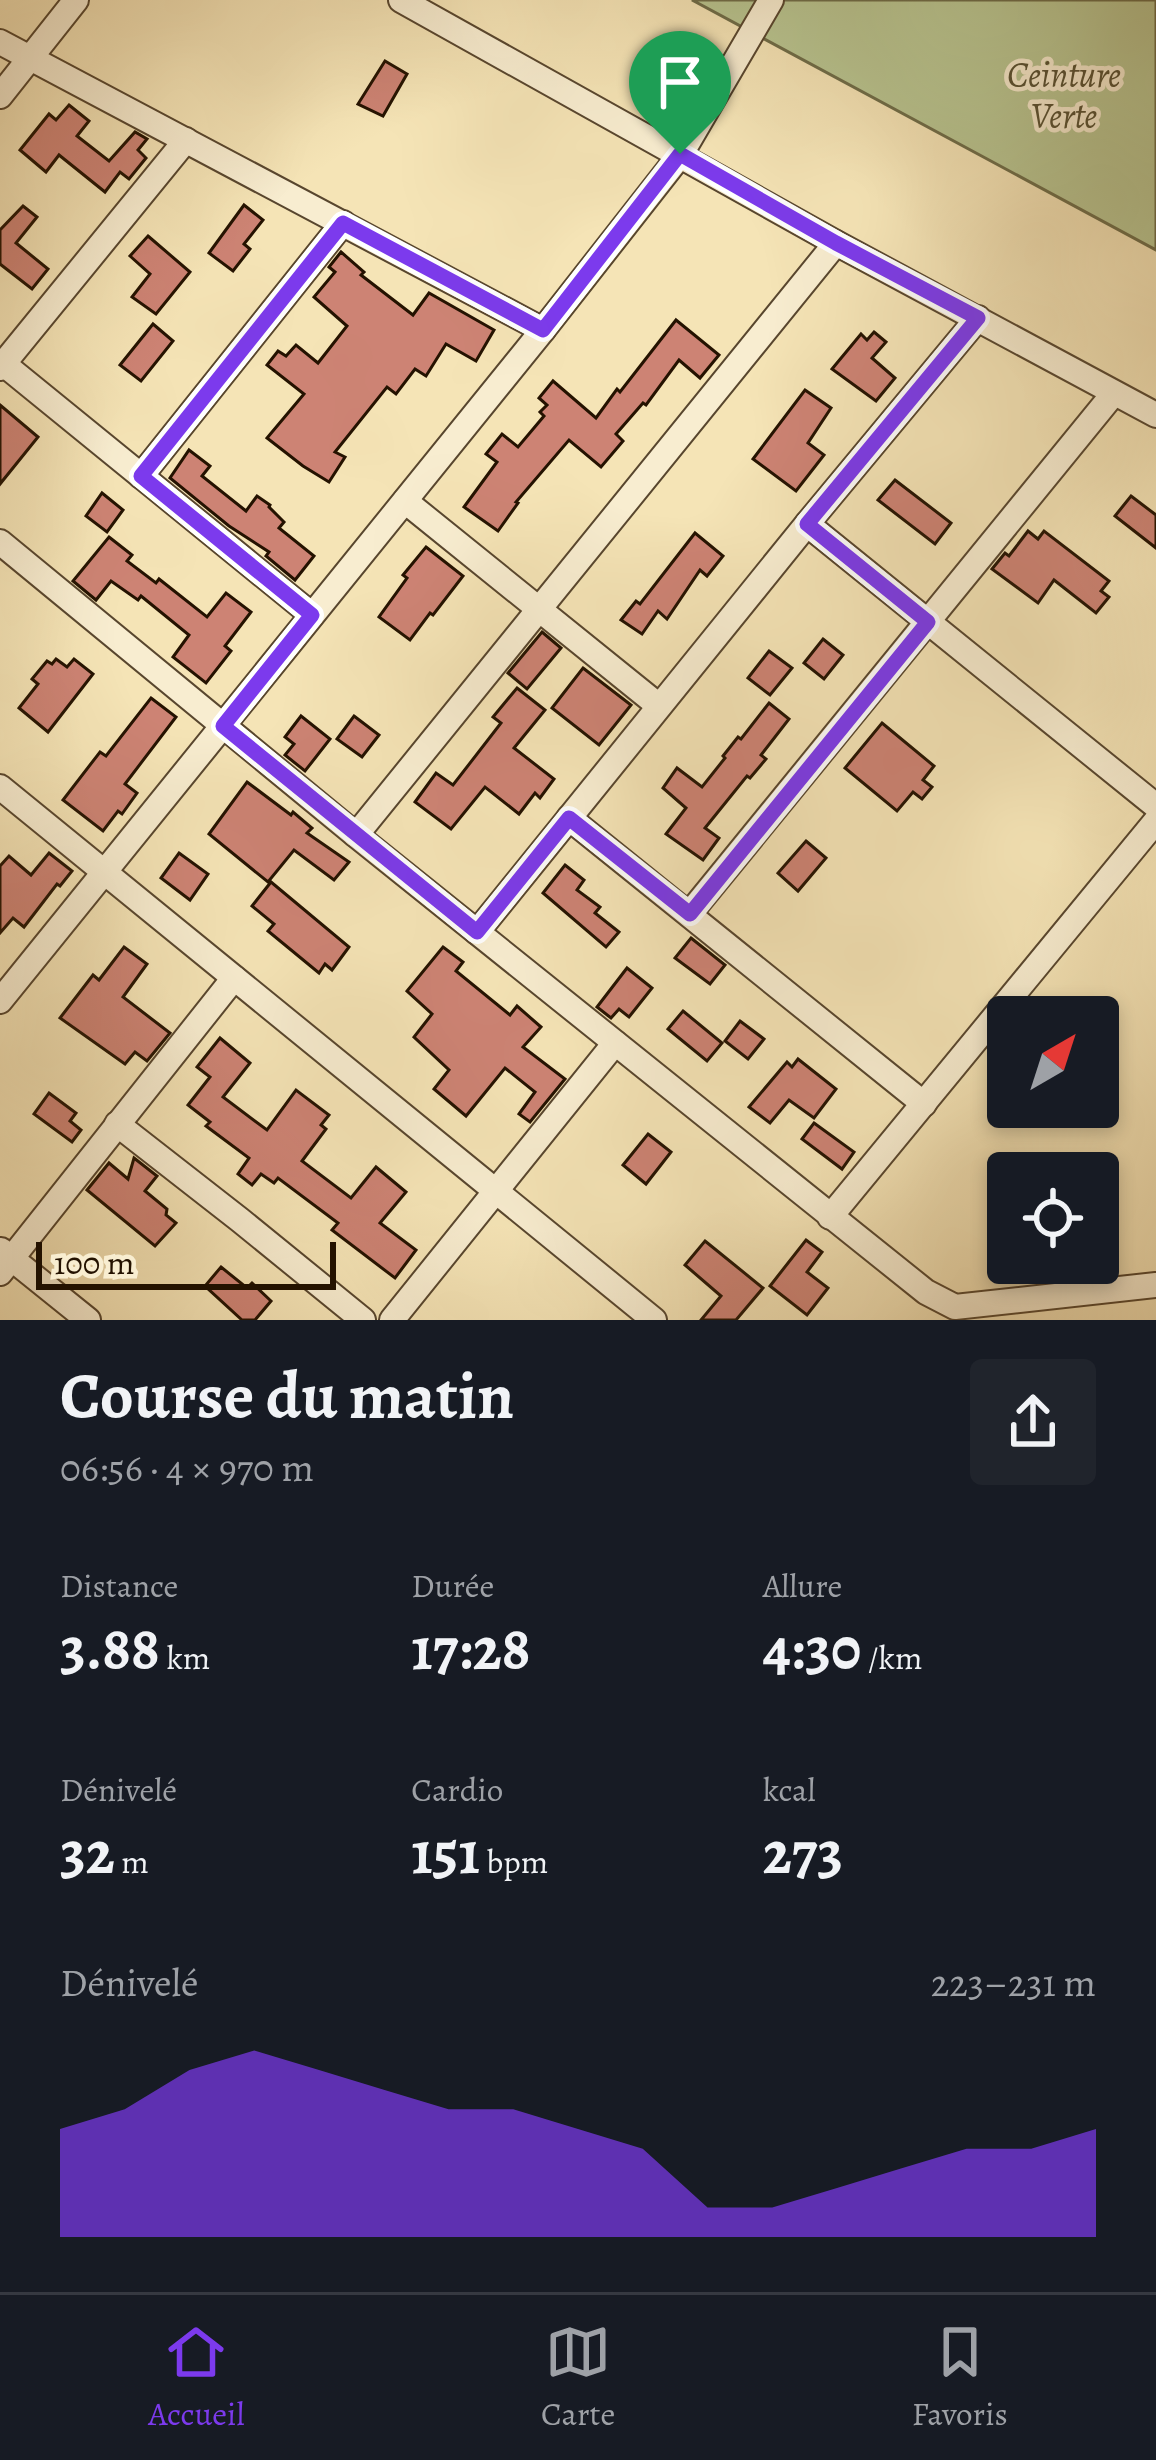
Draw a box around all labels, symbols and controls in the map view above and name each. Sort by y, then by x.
pin [629,31,731,154]
icon: arrive [647,49,713,115]
park label: Ceinture Verte [1007,50,1121,140]
north arrow [987,996,1119,1128]
map controls [987,996,1119,1284]
button: locate [987,1152,1119,1284]
scale bar [36,1236,336,1289]
text: 100 m [54,1240,134,1285]
text: Course du matin [60,1351,514,1441]
button: share [970,1359,1096,1485]
text: 06:56 · 4 × 970 m [60,1441,314,1494]
text: Distance [60,1563,178,1608]
text: Durée [411,1563,494,1608]
text: Allure [763,1563,842,1608]
text: 3.88 [60,1608,160,1690]
text: 17:28 [411,1608,531,1690]
text: 4:30 [763,1608,861,1690]
text: km [160,1635,210,1680]
text: /km [861,1635,922,1680]
text: Dénivelé [60,1767,177,1812]
text: Cardio [411,1767,503,1812]
text: kcal [763,1767,816,1812]
text: 32 [60,1812,115,1894]
text: 151 [411,1812,480,1894]
text: 273 [763,1812,843,1894]
text: m [115,1839,149,1884]
text: bpm [480,1839,548,1884]
text: Dénivelé [60,1956,198,2009]
text: 223–231 m [931,1956,1096,2009]
tab: Accueil [148,2319,244,2436]
tab: Carte [541,2319,615,2436]
tab: Favoris [912,2319,1008,2436]

